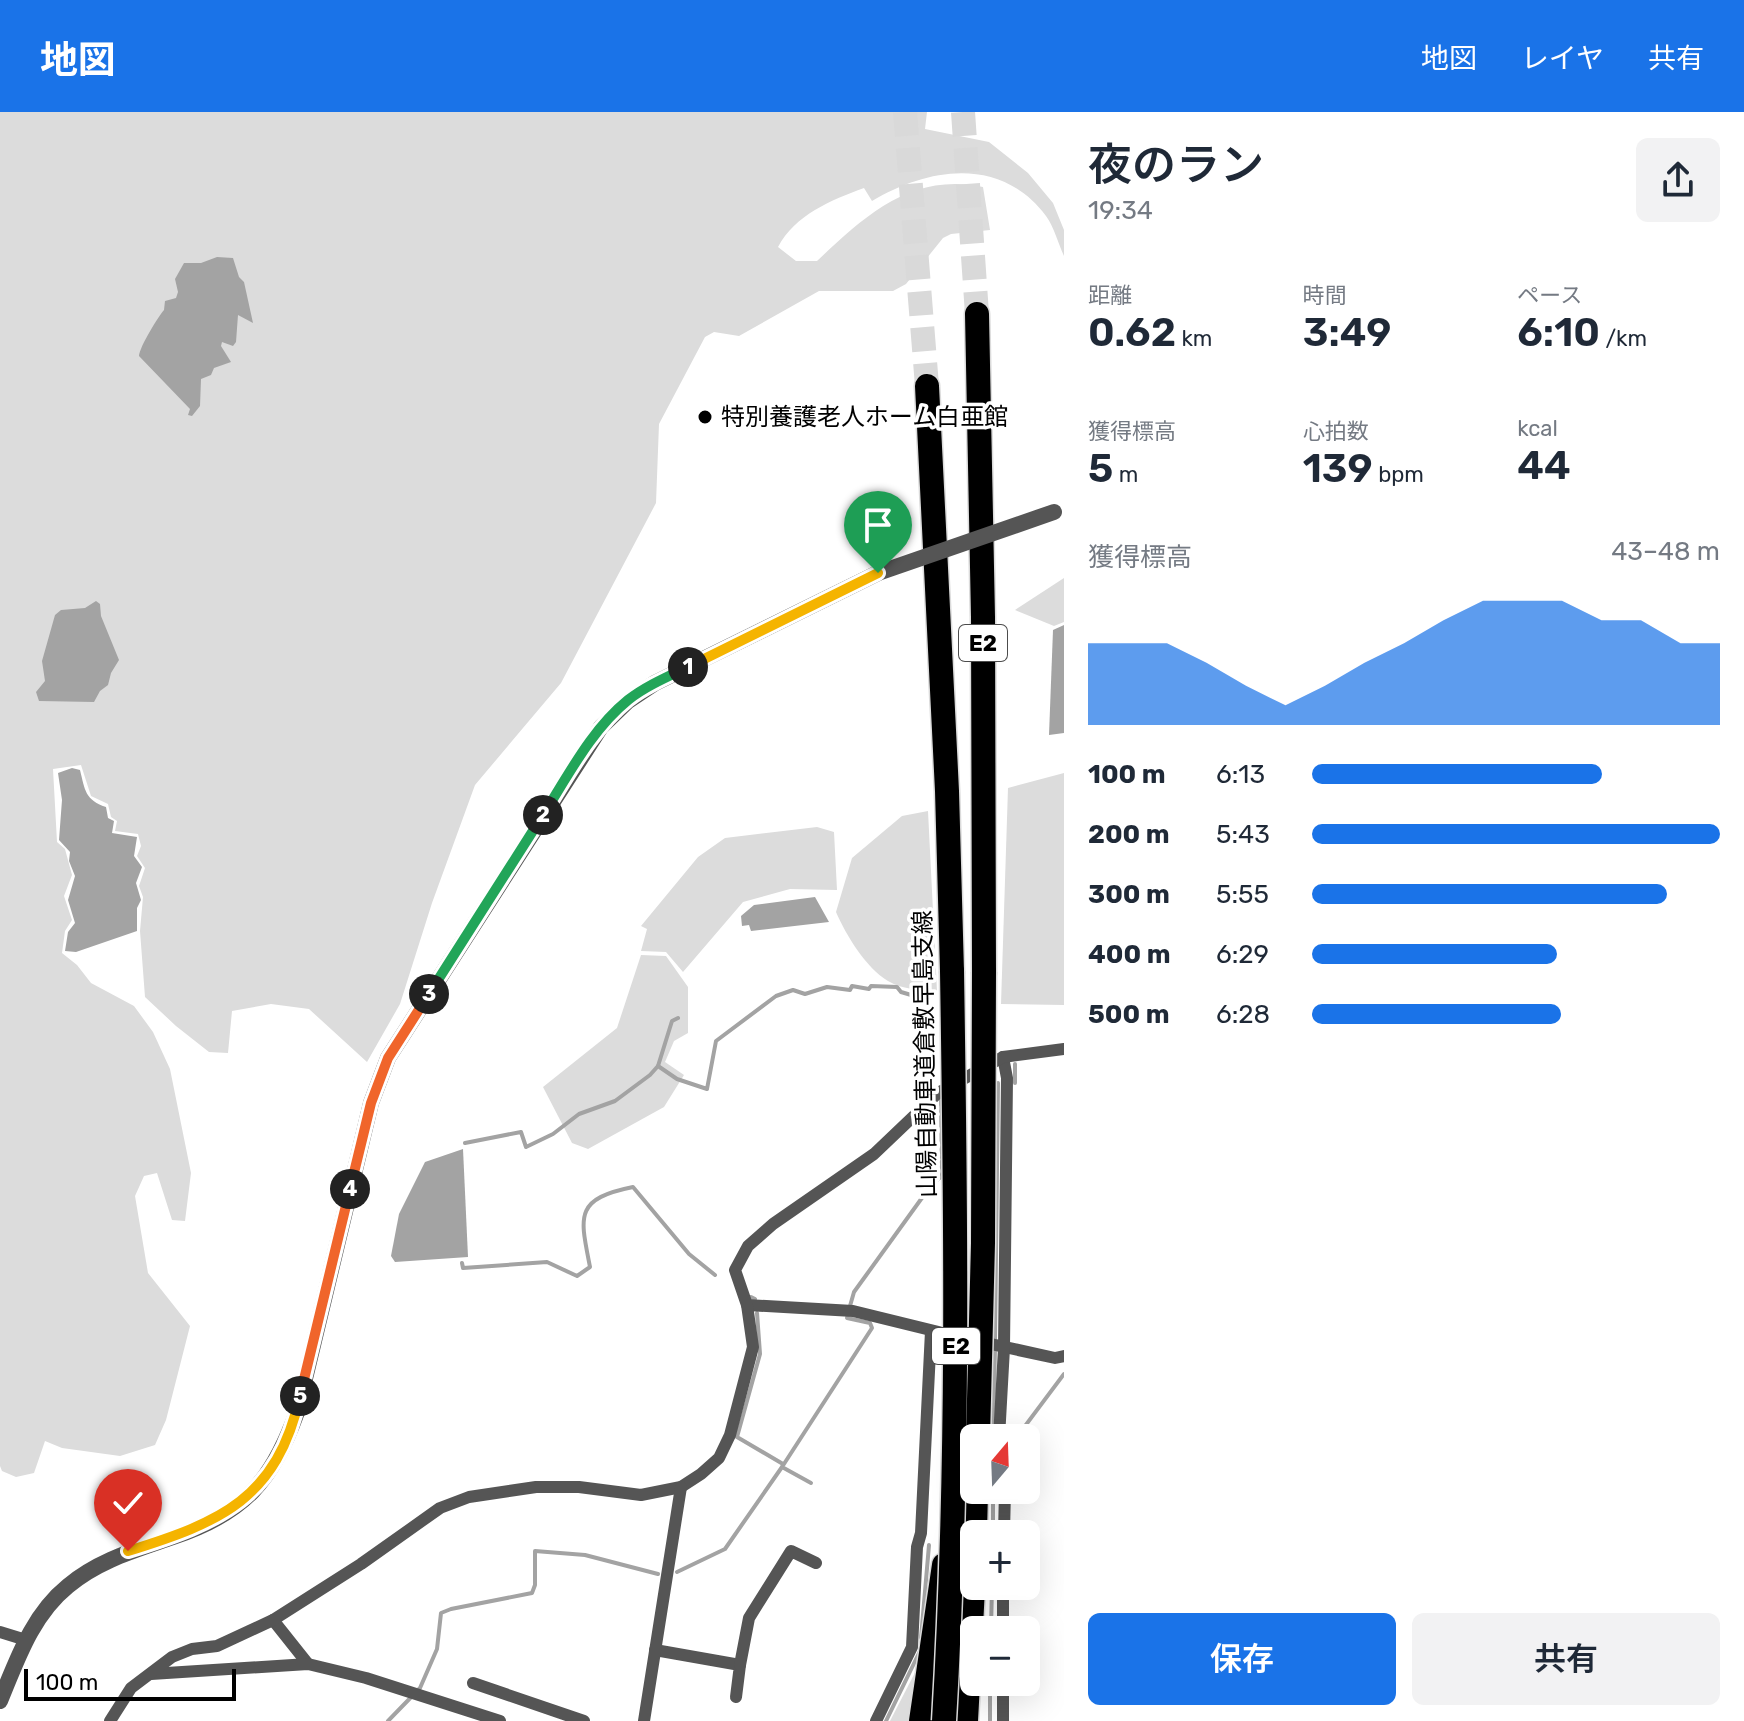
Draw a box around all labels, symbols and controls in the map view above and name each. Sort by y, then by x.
text: 地図 [40,37,116,83]
text: 地図 [1421,42,1477,75]
text: レイヤ [1521,42,1604,75]
text: 共有 [1648,42,1704,75]
button: share [1636,138,1720,222]
text: 夜のラン [1088,139,1264,191]
text: 19:34 [1088,195,1153,226]
text: 距離 [1088,282,1132,309]
text: 時間 [1303,282,1347,309]
text: ペース [1517,282,1582,309]
text: 0.62 [1088,309,1176,356]
text: 3:49 [1303,309,1391,356]
text: 6:10 [1517,309,1600,356]
text: km [1176,325,1212,352]
text: /km [1600,325,1647,352]
place label: 特別養護老人ホーム白亜館 [721,403,1008,431]
marker: 特別養護老人ホーム白亜館 [696,408,714,426]
text: kcal [1517,415,1558,442]
text: 獲得標高 [1088,418,1176,445]
text: 心拍数 [1303,418,1369,445]
text: 44 [1517,442,1571,489]
text: 5 [1088,445,1113,492]
text: 139 [1303,445,1373,492]
text: m [1113,461,1138,488]
text: bpm [1373,461,1424,488]
pin [844,491,912,573]
icon: arrive [856,503,900,547]
text: 43–48 m [1611,536,1720,567]
text: 獲得標高 [1088,542,1192,573]
road number: E2 [959,625,1007,661]
pin: 1 [668,647,708,687]
text: 1 [683,653,693,680]
text: 100 m [1088,759,1166,790]
text: 6:13 [1216,759,1265,790]
pin: 2 [523,795,563,835]
text: 2 [536,801,550,828]
text: 200 m [1088,819,1170,850]
text: 5:43 [1216,819,1270,850]
text: 300 m [1088,879,1170,910]
text: 5:55 [1216,879,1269,910]
street label: 山陽自動車道倉敷早島支線 [908,910,942,1198]
text: 400 m [1088,939,1170,970]
text: 6:29 [1216,939,1269,970]
pin: 3 [409,974,449,1014]
text: 3 [422,980,436,1007]
text: 500 m [1088,999,1170,1030]
text: 6:28 [1216,999,1270,1030]
pin: 4 [330,1169,370,1209]
text: 4 [342,1175,358,1202]
road number: E2 [932,1328,980,1364]
pin: 5 [280,1376,320,1416]
text: 5 [293,1382,307,1409]
north arrow [960,1424,1040,1504]
map controls [960,1424,1040,1696]
pin [94,1469,162,1551]
icon: check [106,1481,150,1525]
button: + [960,1520,1040,1600]
button: 保存 [1088,1613,1396,1705]
button: 共有 [1412,1613,1720,1705]
button: − [960,1616,1040,1696]
scale bar [24,1665,236,1701]
text: 100 m [36,1669,98,1696]

